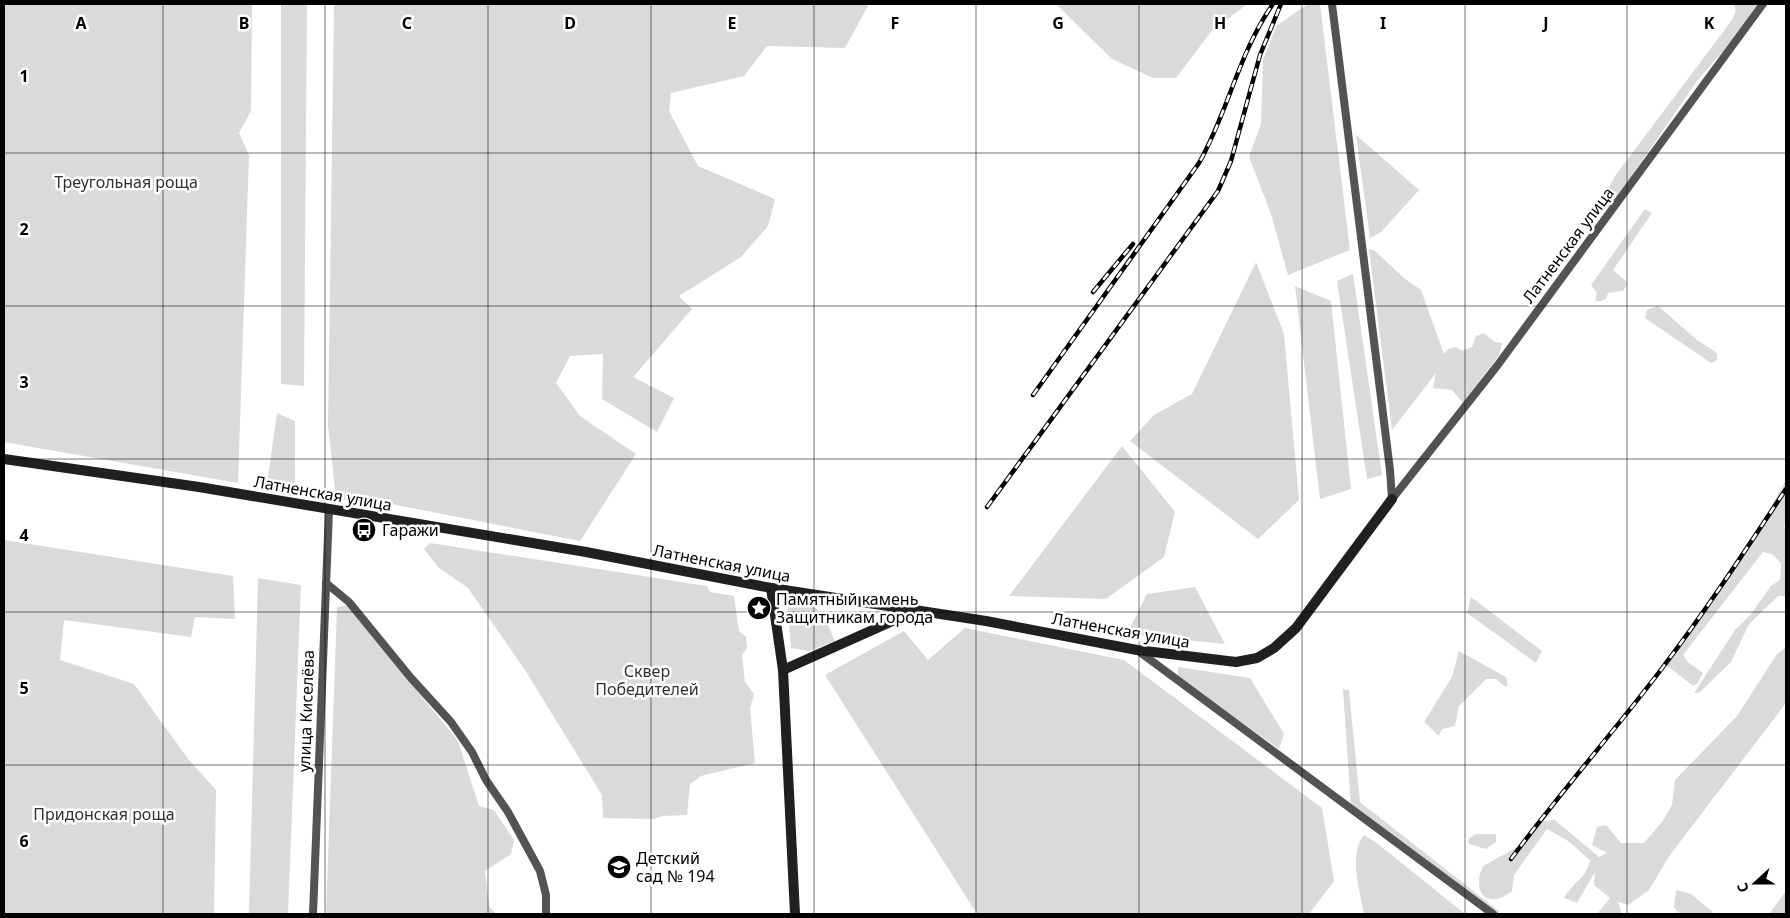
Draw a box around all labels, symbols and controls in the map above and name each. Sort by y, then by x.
text: A [75,12,87,34]
text: B [239,12,249,34]
text: C [402,12,412,34]
text: D [564,12,576,34]
text: E [728,12,737,34]
text: F [891,12,899,34]
text: G [1052,12,1064,34]
text: H [1214,12,1226,34]
text: I [1380,12,1386,34]
text: J [1541,12,1549,34]
text: K [1704,12,1715,34]
text: 1 [19,65,29,87]
park label: Треугольная роща [54,171,198,193]
street label: Латненская улица [1517,183,1619,307]
text: 2 [19,218,29,240]
text: 3 [19,371,29,393]
street label: Латненская улица [252,470,394,516]
bus stop icon: Гаражи [351,517,377,543]
place label: Гаражи [382,519,439,541]
text: 4 [19,524,29,546]
street label: Латненская улица [651,539,793,587]
place label: Памятный камень Защитникам города [776,588,933,628]
place icon: Памятный камень Защитникам города [746,595,772,621]
street label: Латненская улица [1050,607,1192,653]
street label: улица Киселёва [293,650,319,772]
park label: Сквер Победителей [595,660,699,700]
text: 5 [19,677,29,699]
park label: Придонская роща [33,803,175,825]
text: 6 [19,830,29,852]
place label: Детский сад № 194 [636,847,715,887]
school or university icon: Детский сад № 194 [606,854,632,880]
north arrow [1730,858,1780,908]
text: С [1732,880,1753,895]

